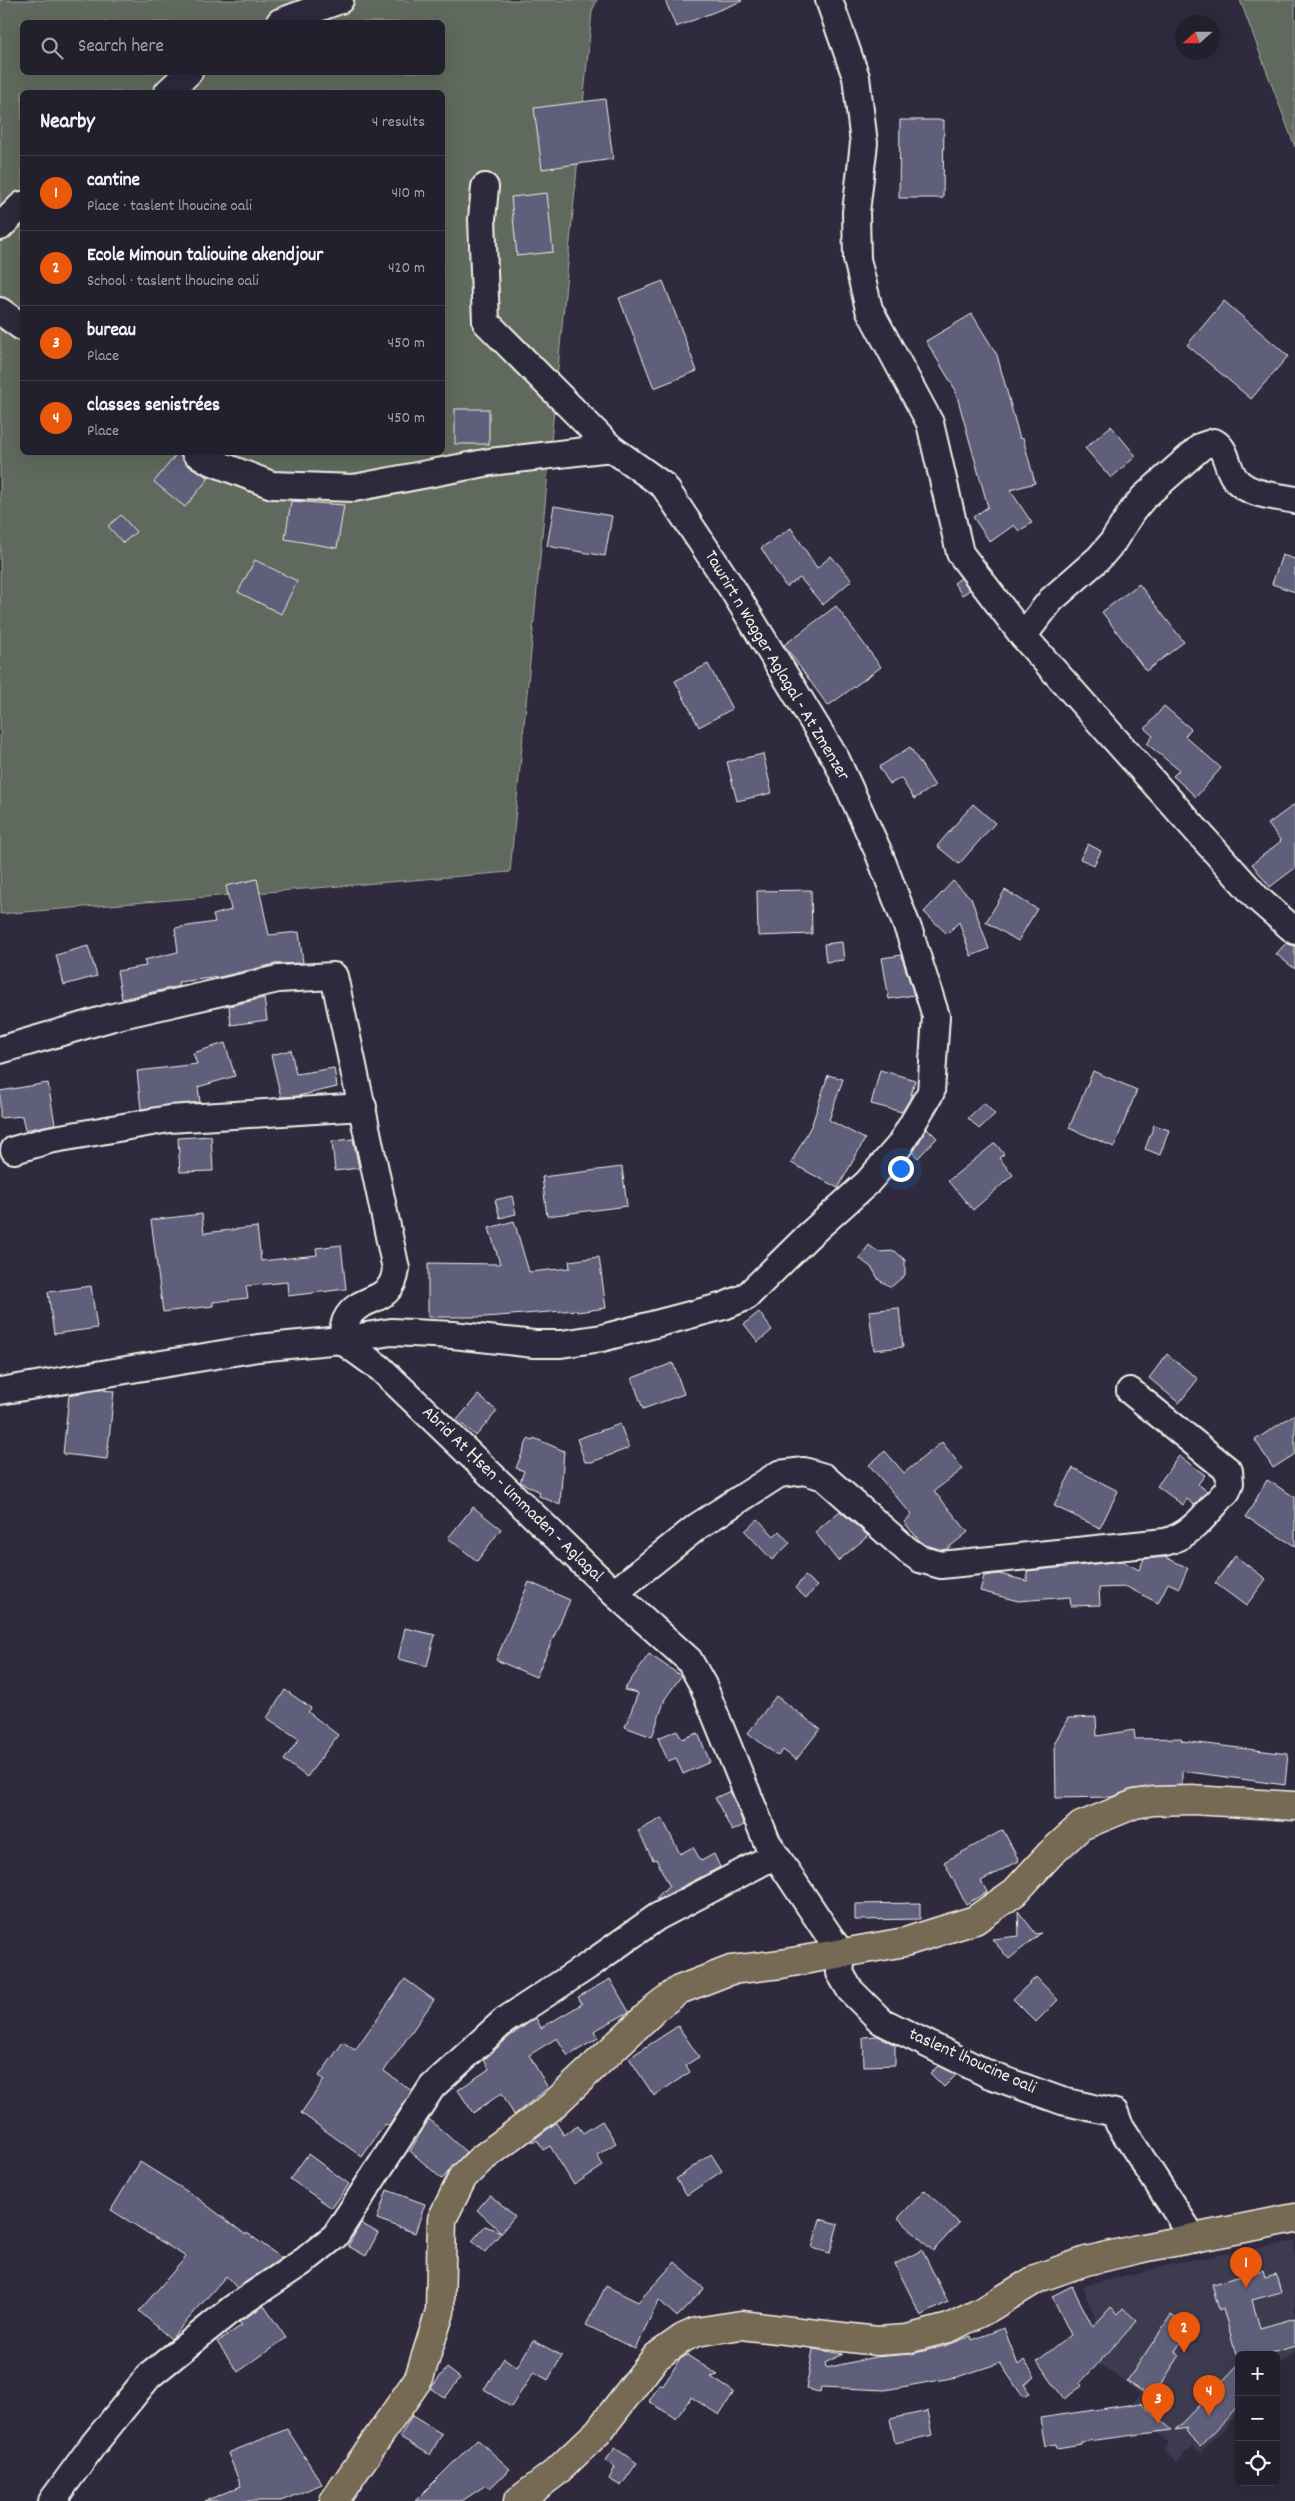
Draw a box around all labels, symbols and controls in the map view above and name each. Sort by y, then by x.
north arrow [1175,15,1220,60]
search box [20,20,445,75]
icon: search [38,34,66,62]
text: Search here [78,34,164,61]
text: Nearby [40,108,95,138]
text: 4 results [372,111,425,134]
text: cantine [87,168,140,195]
text: 1 [54,182,58,205]
text: 410 m [391,182,425,205]
text: Place · taslent lhoucine oali [87,195,252,218]
text: Ecole Mimoun taliouine akendjour [87,243,323,270]
text: 2 [53,257,60,280]
text: 420 m [388,257,425,280]
text: School · taslent lhoucine oali [87,270,259,293]
text: bureau [87,318,136,345]
text: 3 [52,332,60,355]
text: 450 m [388,332,425,355]
text: Place [87,345,119,368]
text: classes senistrées [87,393,220,420]
text: 4 [53,407,59,430]
text: 450 m [388,407,425,430]
text: Place [87,420,119,443]
street label: Tawrirt n Wagger Aglagal - At Zmenzer [697,546,855,786]
your location [888,1156,914,1182]
street label: Abrid At Ḥsen - Ummaden - Aglagal [416,1401,609,1589]
street label: taslent lhoucine oali [904,2023,1040,2101]
pin: 1 [1230,2247,1262,2288]
pin: 2 [1168,2312,1200,2353]
map controls [1235,2351,1280,2486]
button: + [1235,2351,1280,2396]
pin: 4 [1193,2375,1225,2416]
pin: 3 [1142,2383,1174,2424]
button: − [1235,2396,1280,2441]
button: locate [1235,2441,1280,2486]

